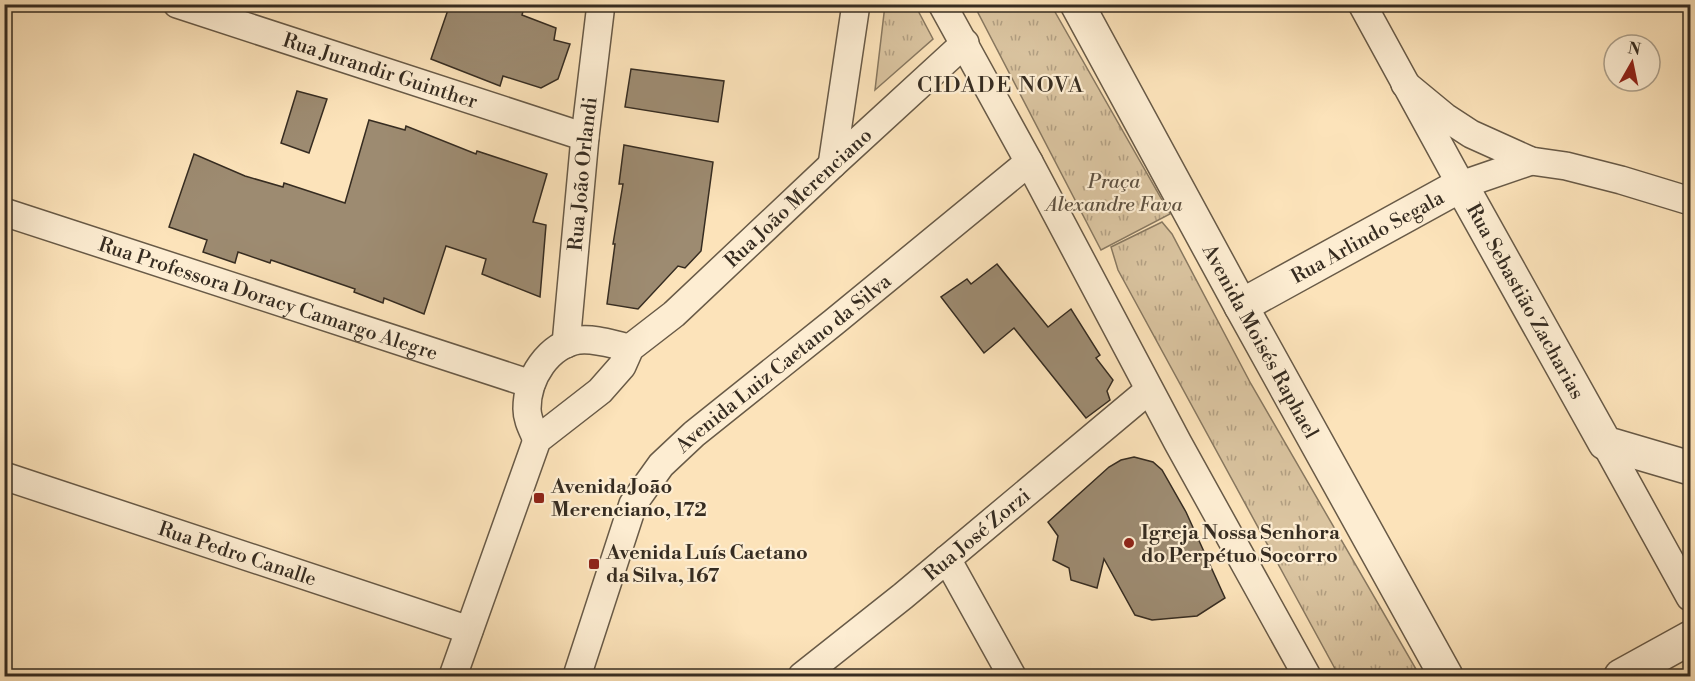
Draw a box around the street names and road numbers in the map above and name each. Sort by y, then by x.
street label: Rua Jurandir Guinther [279,28,481,115]
street label: Rua João Orlandi [564,95,604,252]
street label: Rua João Merenciano [720,123,878,274]
street label: Rua Arlindo Segala [1287,185,1450,290]
street label: Rua Sebastião Zacharias [1460,199,1589,404]
street label: Rua Professora Doracy Camargo Alegre [95,233,441,367]
street label: Avenida Moisés Raphael [1195,240,1323,444]
street label: Avenida Luiz Caetano da Silva [670,269,897,459]
street label: Rua José Zorzi [919,483,1036,587]
street label: Rua Pedro Canalle [155,517,319,593]

